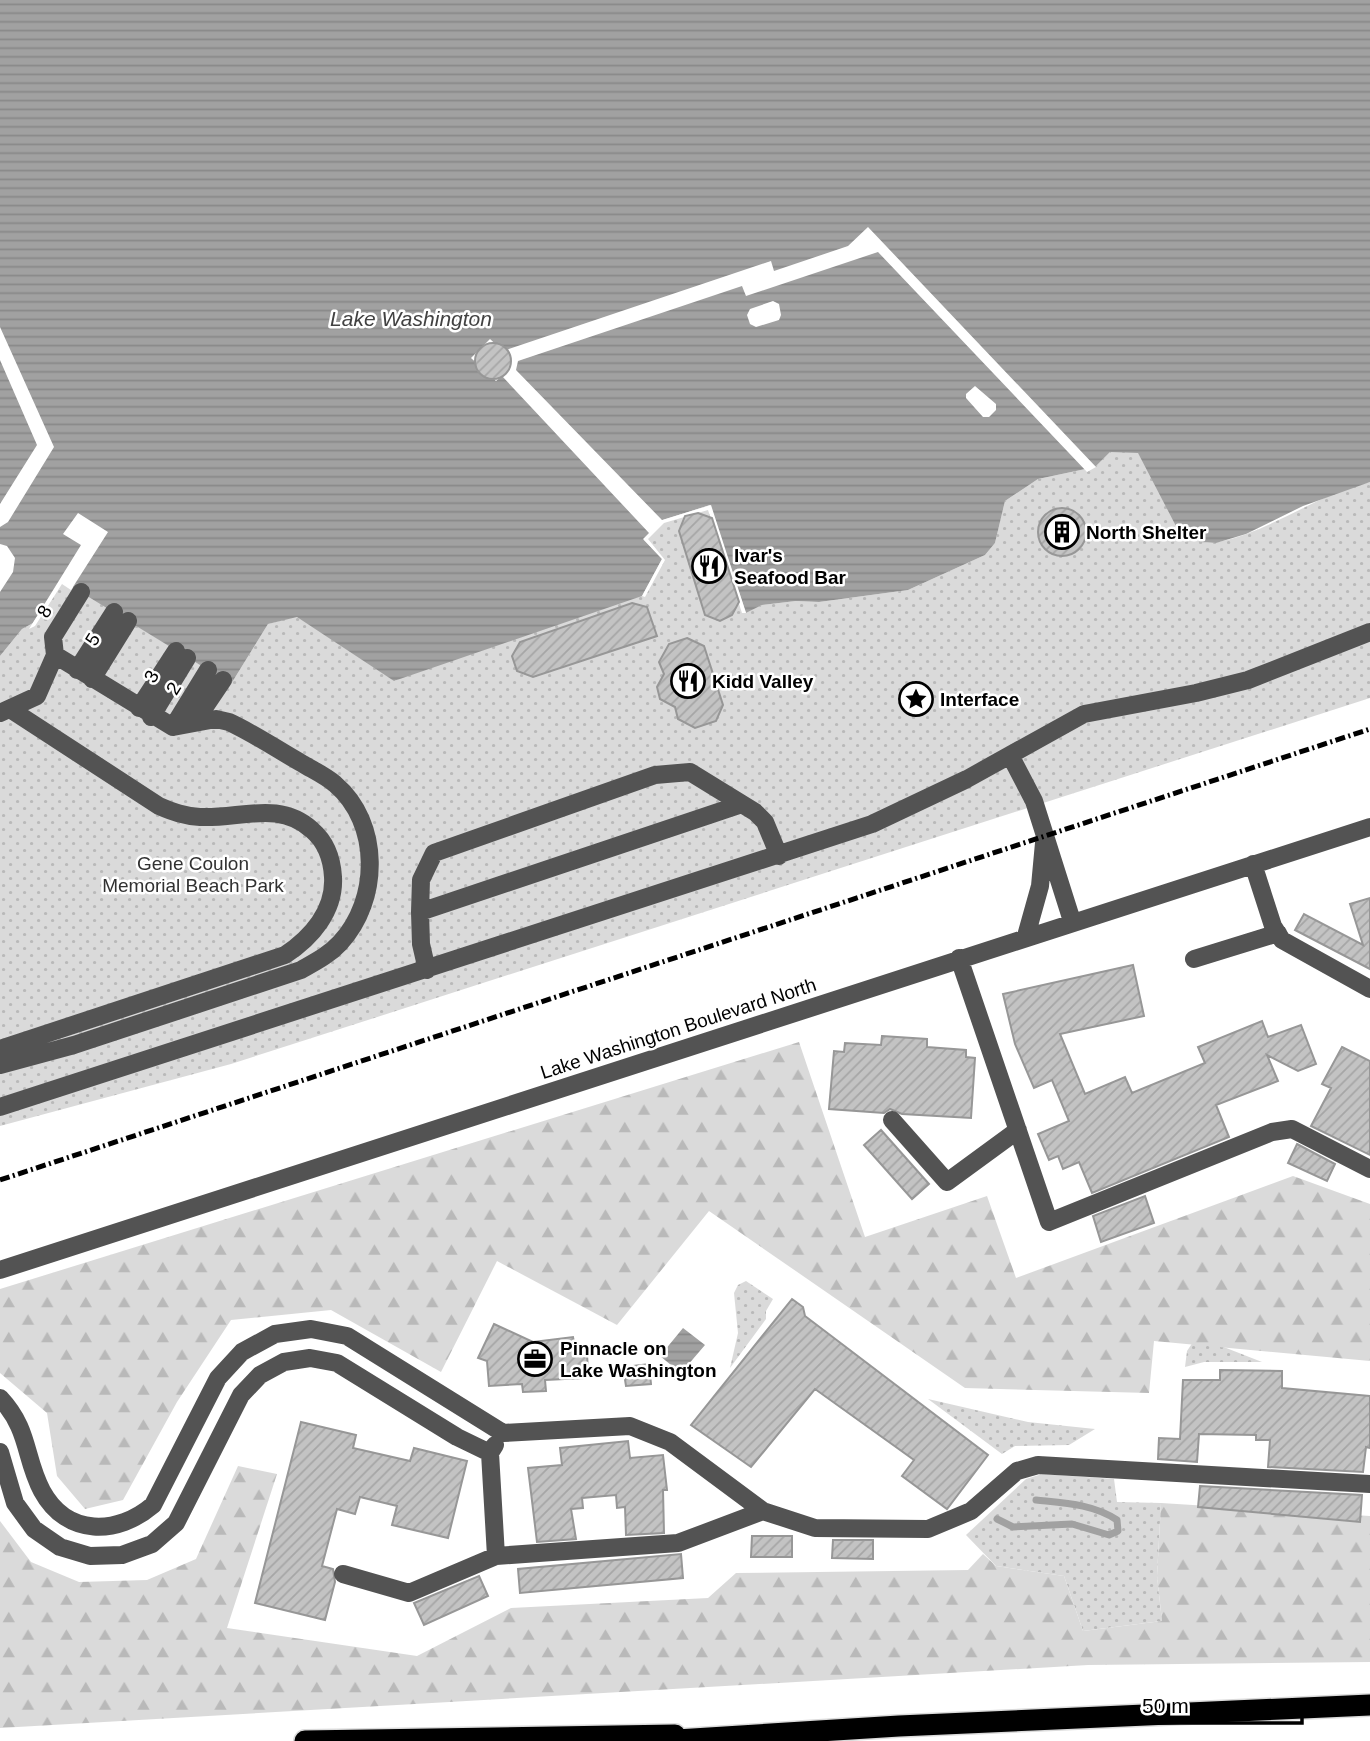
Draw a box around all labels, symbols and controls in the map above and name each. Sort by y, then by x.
water label: Lake Washington [330,307,492,330]
building icon: North Shelter [1043,513,1081,551]
place label: North Shelter [1086,522,1207,543]
place label: Ivar's Seafood Bar [734,545,847,588]
restaurant icon: Ivar's Seafood Bar [690,547,728,585]
street label: 8 [33,601,56,621]
street label: 5 [81,629,104,649]
restaurant icon: Kidd Valley [669,662,707,700]
street label: 3 [140,666,163,686]
place label: Kidd Valley [712,671,814,692]
street label: 2 [162,678,185,698]
place icon: Interface [897,680,935,718]
place label: Interface [940,689,1019,710]
park label: Gene Coulon Memorial Beach Park [102,853,284,896]
street label: Lake Washington Boulevard North [538,974,819,1083]
place label: Pinnacle on Lake Washington [560,1338,717,1381]
office icon: Pinnacle on Lake Washington [516,1340,554,1378]
scale bar [1132,1682,1302,1726]
text: 50 m [1142,1694,1189,1717]

